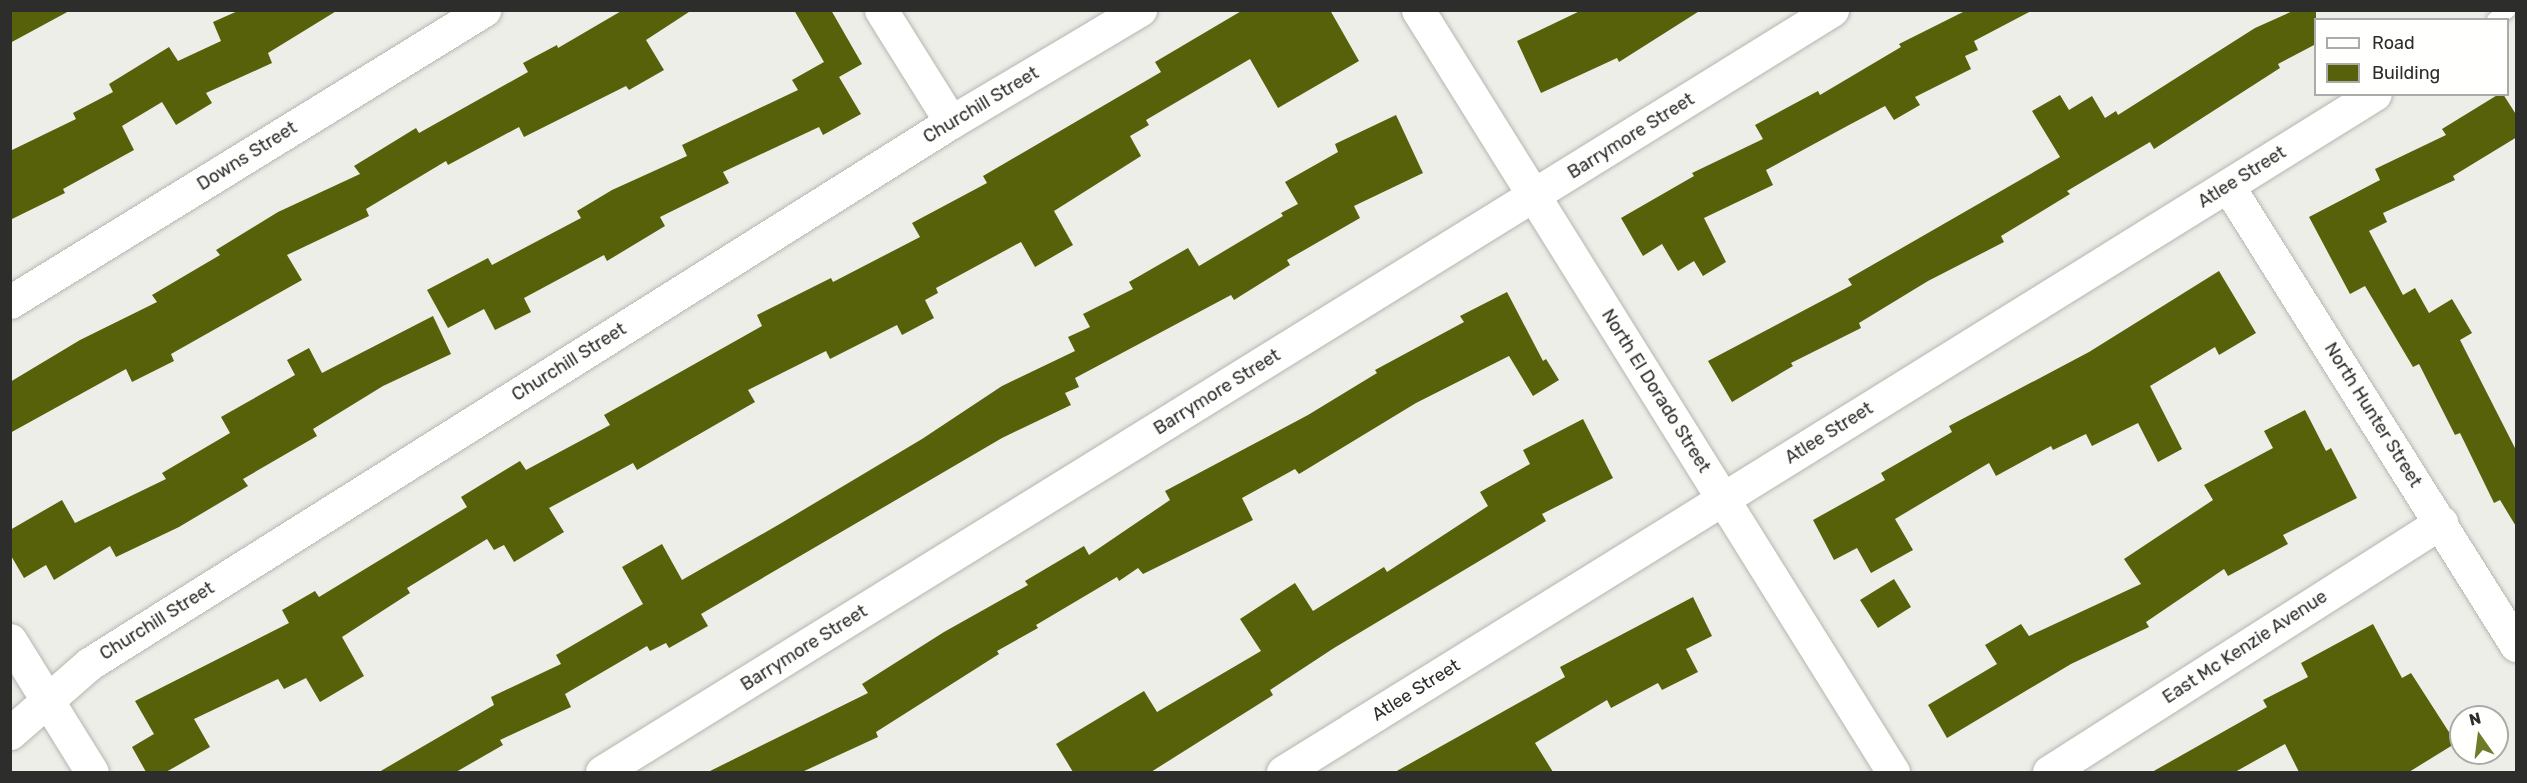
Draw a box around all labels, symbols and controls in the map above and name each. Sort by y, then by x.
legend [2314,18,2509,96]
text: Road [2372,32,2415,54]
street label: Churchill Street [919,62,1043,148]
text: Building [2372,62,2440,84]
street label: Barrymore Street [1564,88,1698,184]
street label: Downs Street [193,117,301,195]
street label: Atlee Street [2194,141,2290,213]
street label: North El Dorado Street [1597,305,1715,477]
street label: Churchill Street [508,318,630,406]
street label: North Hunter Street [2320,338,2426,492]
street label: Barrymore Street [1150,344,1284,440]
street label: Atlee Street [1781,397,1877,469]
street label: Churchill Street [96,577,218,665]
street label: East Mc Kenzie Avenue [2158,586,2332,708]
street label: Barrymore Street [737,600,871,696]
street label: Atlee Street [1368,654,1464,726]
north arrow [2449,705,2509,765]
text: N [2467,708,2483,730]

